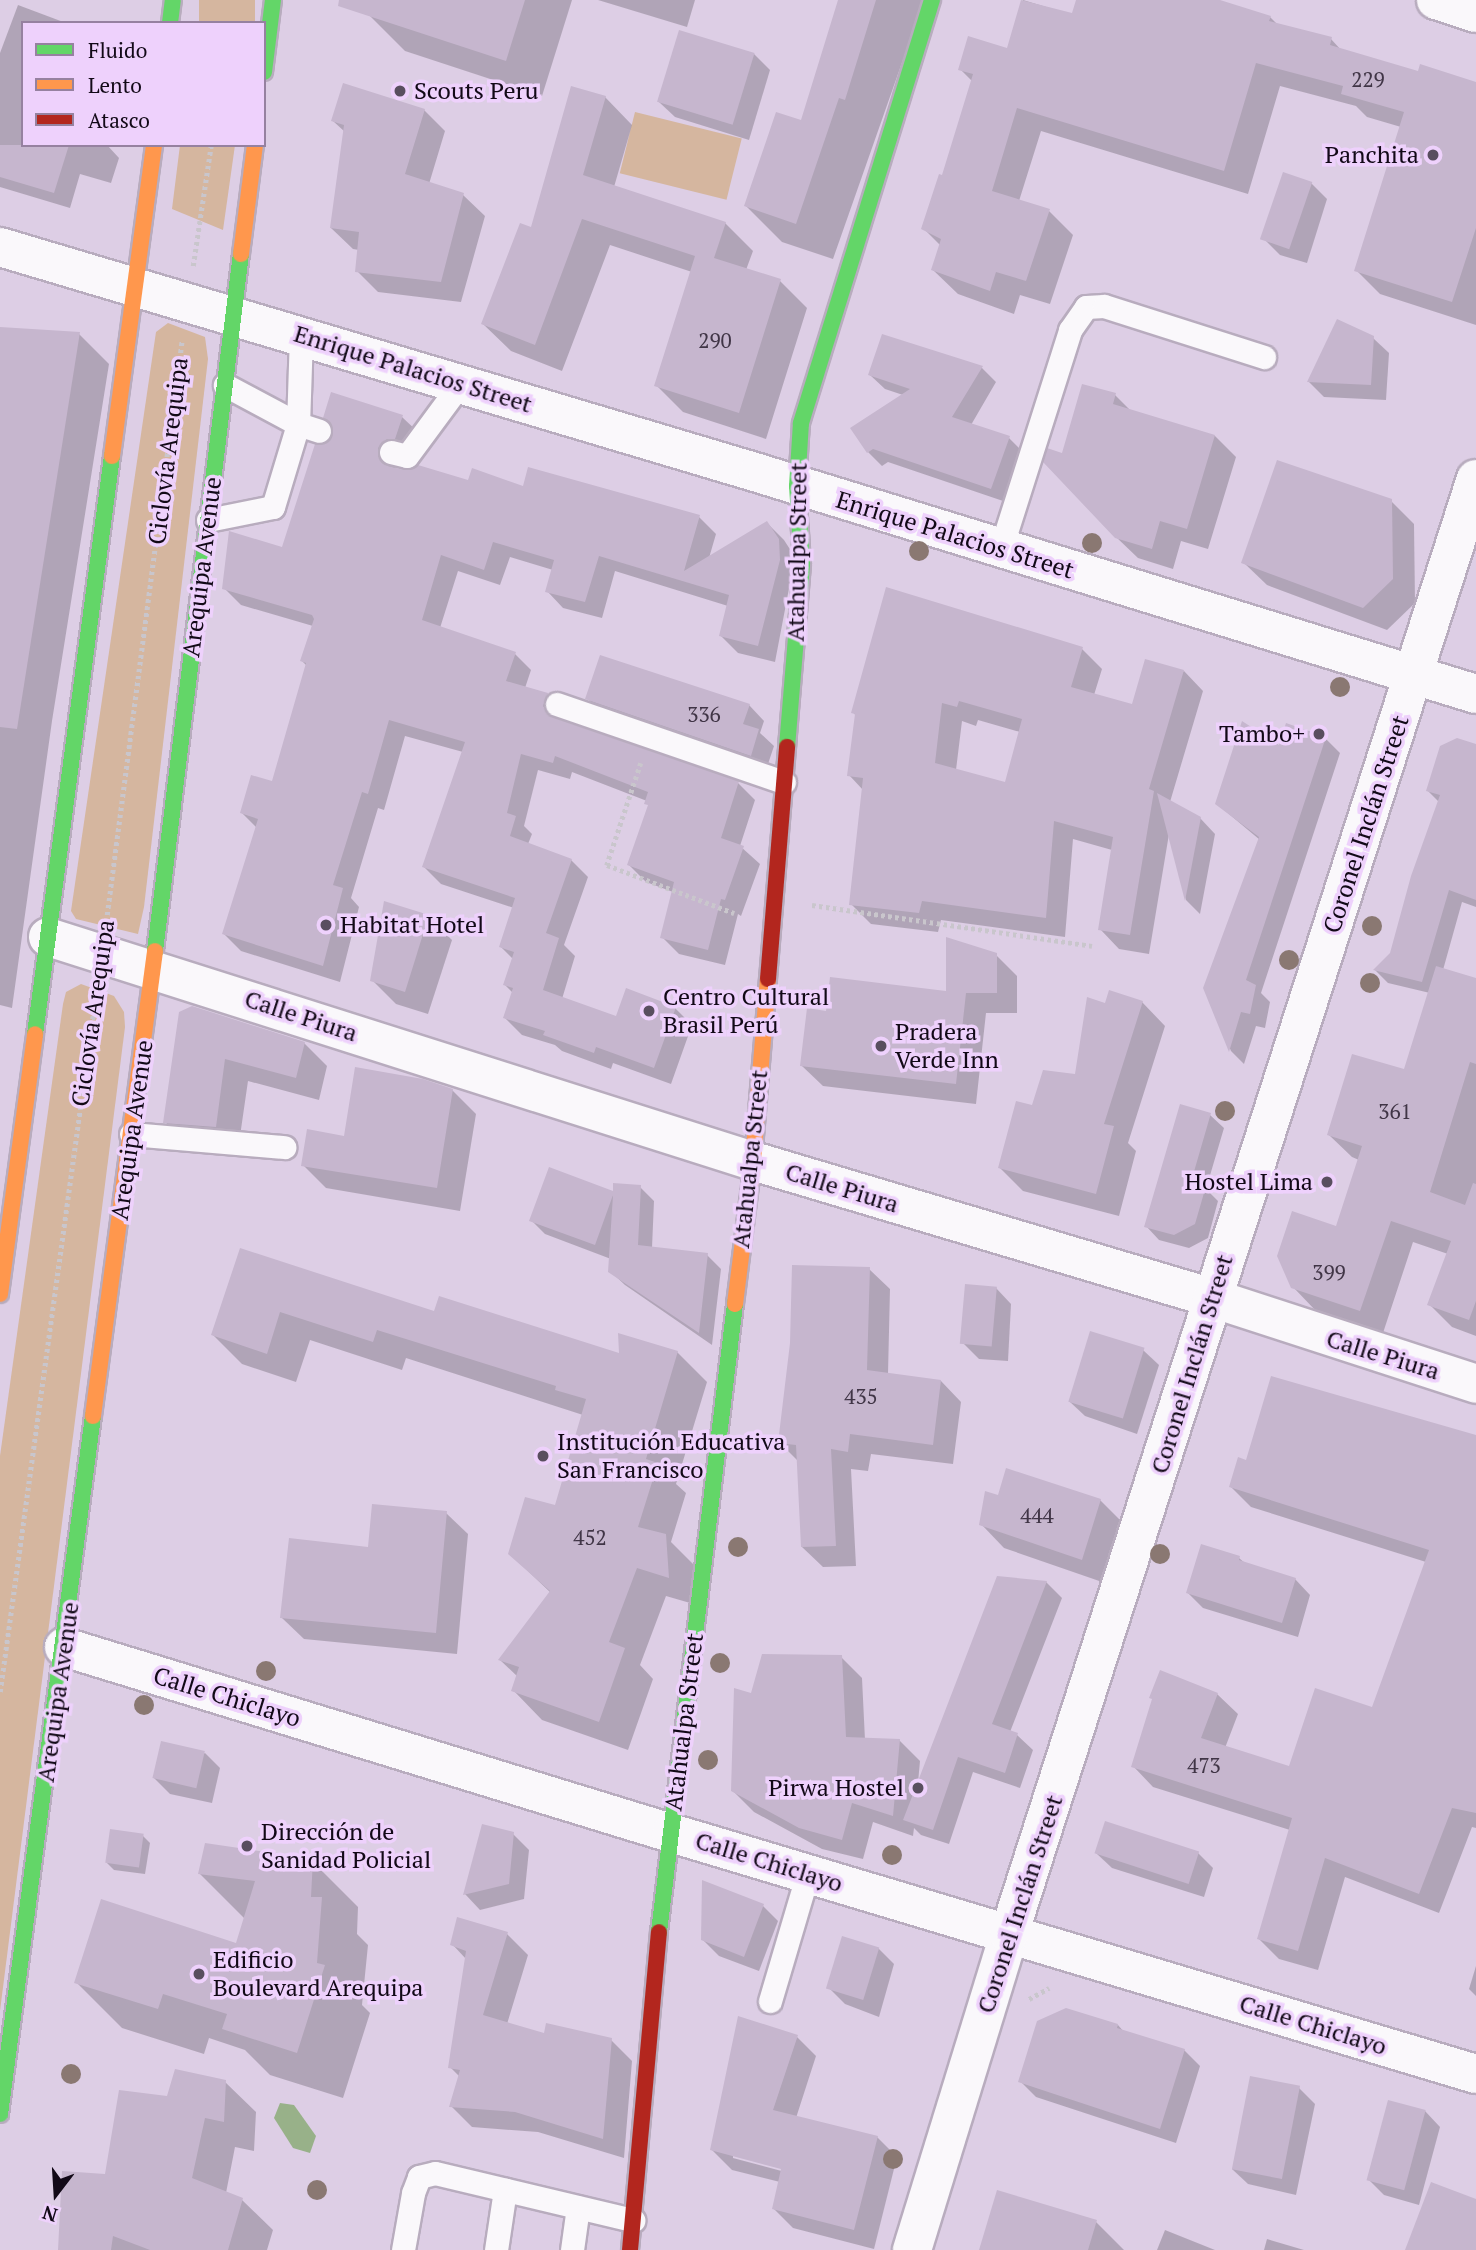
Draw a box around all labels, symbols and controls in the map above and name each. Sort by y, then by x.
legend [21,21,266,147]
text: Fluido [88,36,147,64]
house number: 229 [1351,66,1385,92]
text: Lento [88,71,142,99]
place label: Scouts Peru [414,77,538,105]
marker: Scouts Peru [392,83,408,99]
text: Atasco [88,106,150,134]
place label: Panchita [1325,141,1419,169]
marker: Panchita [1425,147,1441,163]
street label: Enrique Palacios Street [291,319,535,419]
house number: 290 [698,327,732,353]
street label: Ciclovía Arequipa [142,356,194,546]
street label: Atahualpa Street [781,462,813,642]
street label: Arequipa Avenue [177,475,227,659]
street label: Enrique Palacios Street [833,485,1077,585]
house number: 336 [687,701,721,727]
street label: Coronel Inclán Street [1317,711,1415,937]
place label: Tambo+ [1219,720,1305,748]
marker: Tambo+ [1311,726,1327,742]
place label: Habitat Hotel [340,911,484,939]
marker: Habitat Hotel [318,917,334,933]
street label: Ciclovía Arequipa [66,918,120,1108]
place label: Centro Cultural Brasil Perú [663,983,829,1039]
street label: Calle Piura [241,984,361,1048]
marker: Centro Cultural Brasil Perú [641,1003,657,1019]
place label: Pradera Verde Inn [895,1018,999,1074]
street label: Arequipa Avenue [105,1038,159,1222]
marker: Pradera Verde Inn [873,1038,889,1054]
street label: Atahualpa Street [726,1068,774,1250]
house number: 361 [1378,1098,1412,1124]
street label: Calle Piura [782,1157,902,1219]
place label: Hostel Lima [1185,1168,1313,1196]
marker: Hostel Lima [1319,1174,1335,1190]
street label: Coronel Inclán Street [1145,1251,1239,1477]
house number: 399 [1312,1259,1346,1285]
street label: Calle Piura [1323,1324,1443,1386]
house number: 435 [844,1383,878,1409]
place label: Institución Educativa San Francisco [557,1428,785,1484]
marker: Institución Educativa San Francisco [535,1448,551,1464]
house number: 444 [1020,1502,1054,1528]
house number: 452 [573,1524,607,1550]
street label: Arequipa Avenue [31,1600,85,1784]
street label: Atahualpa Street [659,1631,709,1813]
street label: Calle Chiclayo [150,1661,304,1733]
house number: 473 [1187,1752,1221,1778]
place label: Pirwa Hostel [768,1774,904,1802]
marker: Pirwa Hostel [910,1780,926,1796]
street label: Coronel Inclán Street [971,1791,1069,2017]
place label: Dirección de Sanidad Policial [261,1818,431,1874]
street label: Calle Chiclayo [692,1826,846,1898]
marker: Dirección de Sanidad Policial [239,1838,255,1854]
place label: Edificio Boulevard Arequipa [213,1946,424,2002]
marker: Edificio Boulevard Arequipa [191,1966,207,1982]
street label: Calle Chiclayo [1236,1989,1390,2061]
north arrow [21,2159,91,2229]
text: N [39,2201,60,2229]

